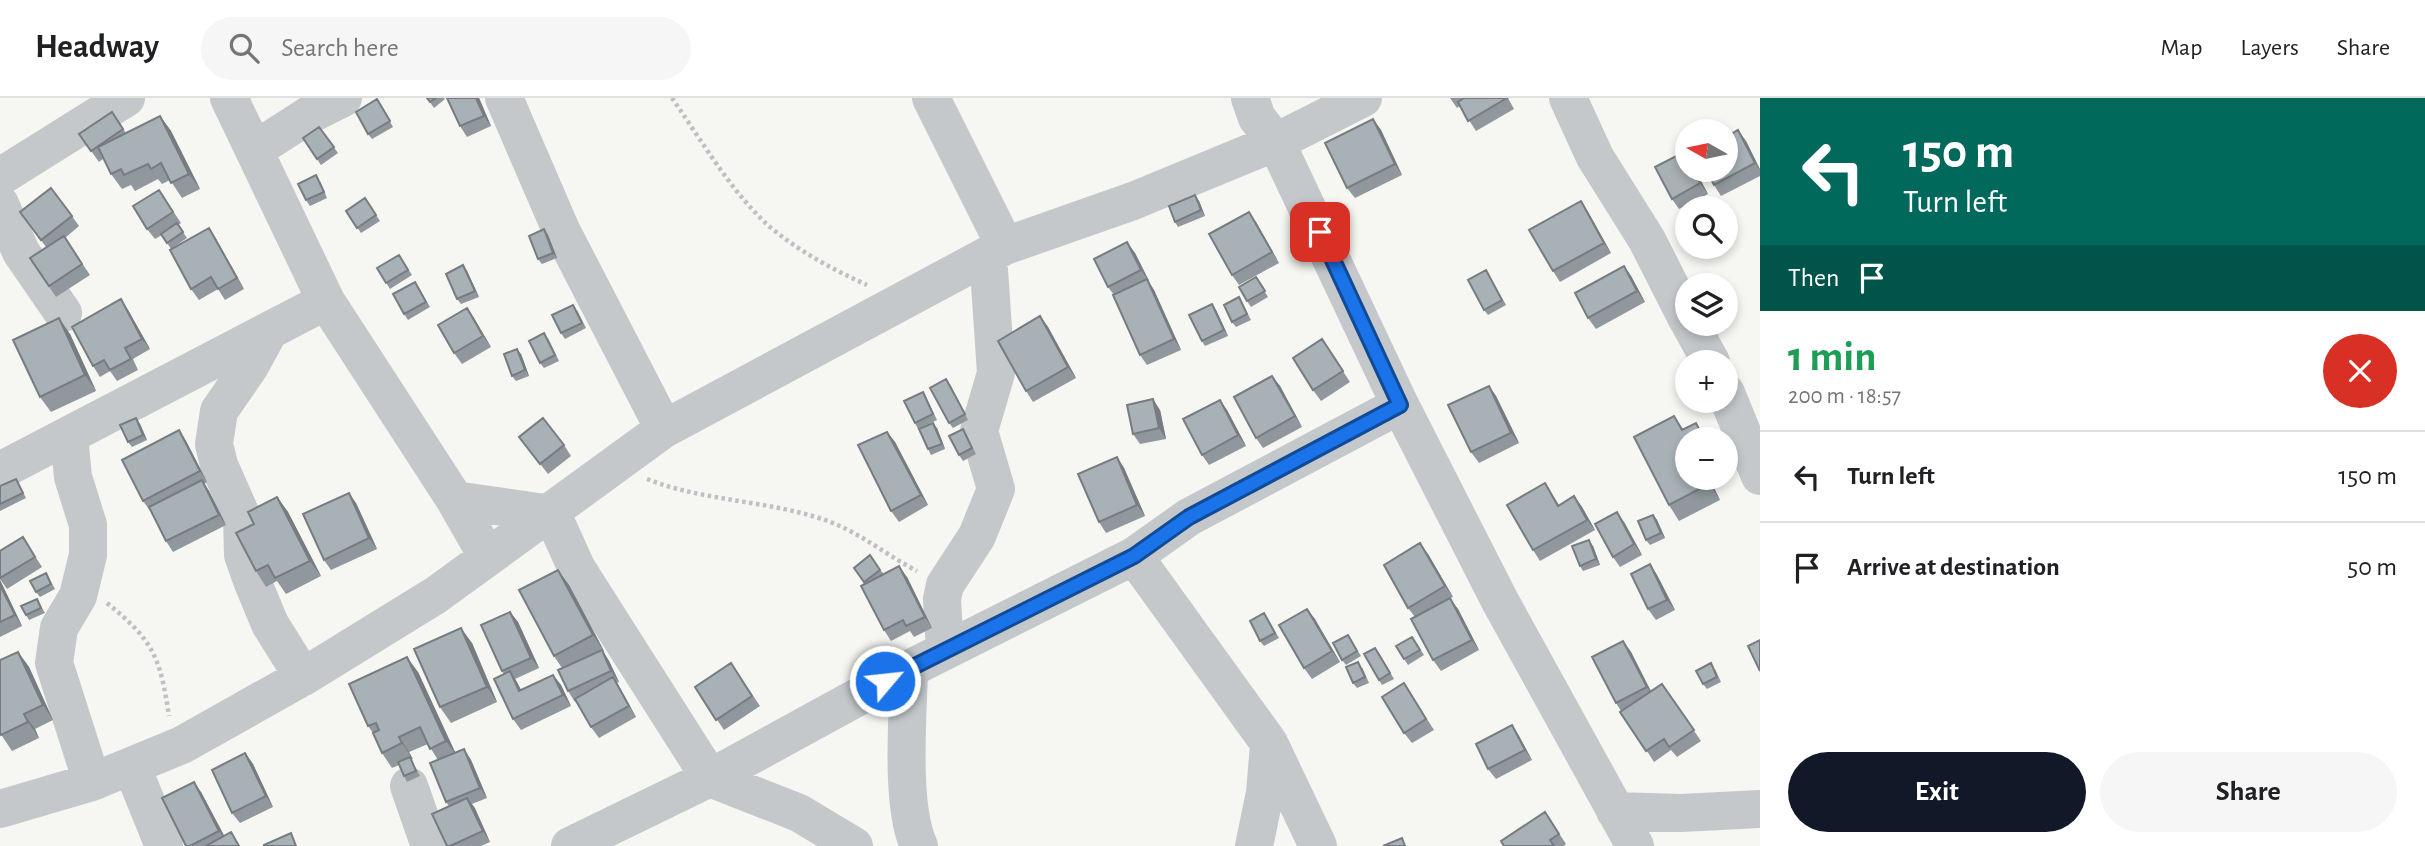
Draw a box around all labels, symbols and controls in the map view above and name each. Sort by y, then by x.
search box [201,17,691,80]
icon: search [225,29,263,67]
text: Headway [35,31,159,64]
text: Search here [281,35,399,61]
text: Map [2160,36,2202,60]
text: Layers [2240,36,2299,60]
text: Share [2337,36,2390,60]
north arrow [1675,119,1738,182]
map controls [1675,119,1738,490]
icon: left [1788,126,1879,217]
text: 150 m [1903,128,2014,177]
text: Turn left [1903,186,2007,218]
button: search [1675,196,1738,259]
pin [1290,202,1350,262]
icon: arrive [1301,213,1339,251]
icon: arrive [1853,259,1891,297]
text: Then [1788,265,1839,291]
button: layers [1675,273,1738,336]
button: close [2323,334,2397,408]
text: 1 min [1788,336,1877,378]
button: + [1675,350,1738,413]
text: 200 m · 18:57 [1788,385,1901,408]
button: − [1675,427,1738,490]
icon: left [1788,458,1826,496]
text: Turn left [1847,463,1935,489]
text: 150 m [2338,463,2397,489]
icon: arrive [1788,549,1826,587]
text: Arrive at destination [1847,554,2060,580]
text: 50 m [2347,554,2397,580]
position arrow [848,644,922,718]
button: Exit [1788,752,2086,832]
button: Share [2100,752,2397,832]

